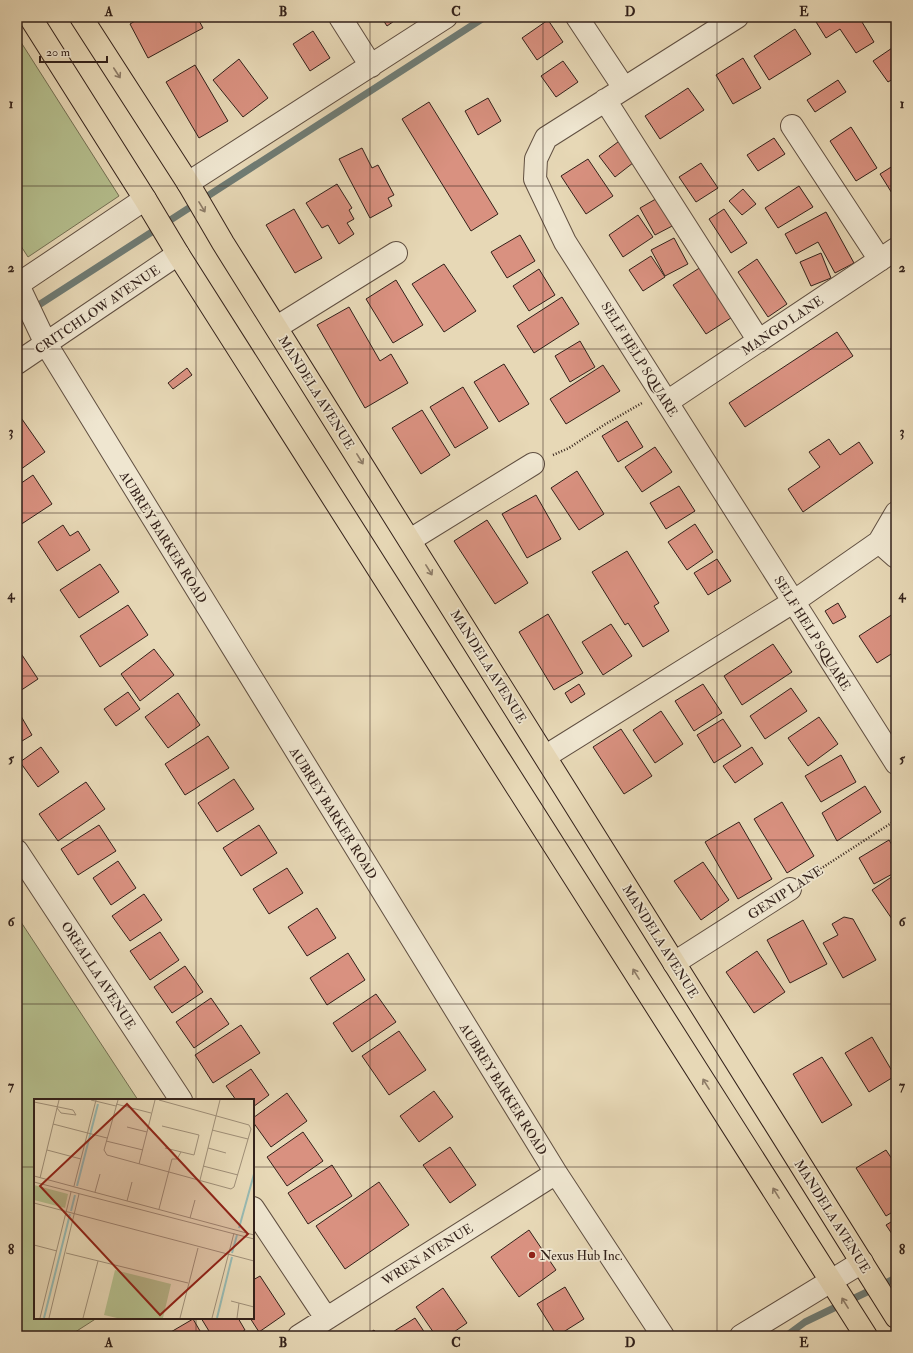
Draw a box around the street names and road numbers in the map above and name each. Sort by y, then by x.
street label: CRITCHLOW AVENUE [32,262,163,358]
street label: MANGO LANE [738,292,827,359]
street label: SELF HELP SQUARE [597,299,681,420]
street label: MANDELA AVENUE [275,333,358,452]
street label: AUBREY BARKER ROAD [115,468,210,606]
street label: SELF HELP SQUARE [770,573,854,694]
street label: MANDELA AVENUE [447,607,530,726]
street label: AUBREY BARKER ROAD [285,744,380,882]
street label: GENIP LANE [745,863,826,923]
street label: MANDELA AVENUE [619,882,702,1001]
street label: OREALLA AVENUE [57,919,139,1032]
street label: AUBREY BARKER ROAD [455,1020,550,1158]
street label: MANDELA AVENUE [791,1157,874,1276]
street label: WREN AVENUE [378,1220,476,1290]

